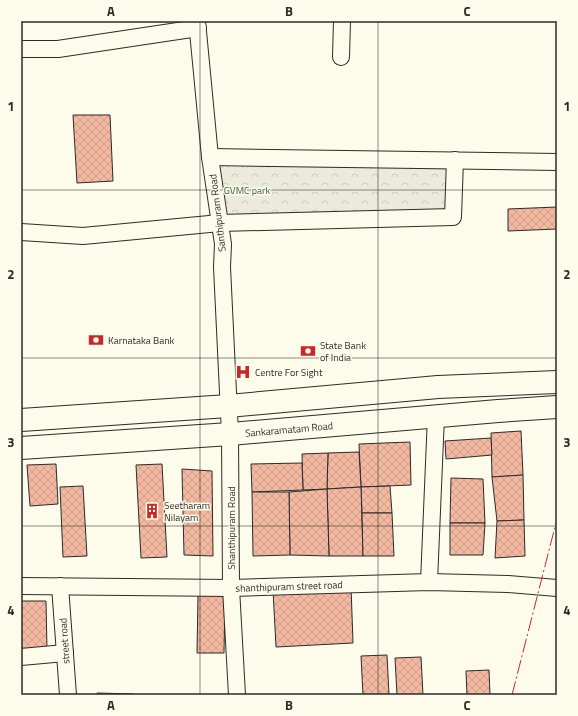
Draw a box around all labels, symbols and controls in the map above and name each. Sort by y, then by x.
text: A [107,1,115,21]
text: B [285,1,293,21]
text: C [463,1,471,21]
text: 1 [7,96,15,116]
text: 1 [563,96,571,116]
street label: Santhipuram Road [205,173,230,253]
park label: GVMC park [224,183,270,198]
text: 2 [7,264,15,284]
text: 2 [563,264,571,284]
bank icon: Karnataka Bank [87,331,105,349]
place label: Karnataka Bank [108,333,175,348]
place label: State Bank of India [320,338,366,365]
bank icon: State Bank of India [299,342,317,360]
hospital icon: Centre For Sight [234,363,252,381]
place label: Centre For Sight [255,365,323,380]
street label: Sankaramatam Road [244,418,334,441]
text: 3 [7,432,15,452]
text: 3 [563,432,571,452]
street label: Shanthipuram Road [224,486,239,570]
place label: Seetharam Nilayam [164,498,210,525]
building icon: Seetharam Nilayam [143,502,161,520]
street label: shanthipuram street road [235,577,343,596]
text: 4 [7,600,15,620]
text: 4 [563,600,571,620]
street label: street road [55,617,74,665]
text: A [107,695,115,715]
text: B [285,695,293,715]
text: C [463,695,471,715]

